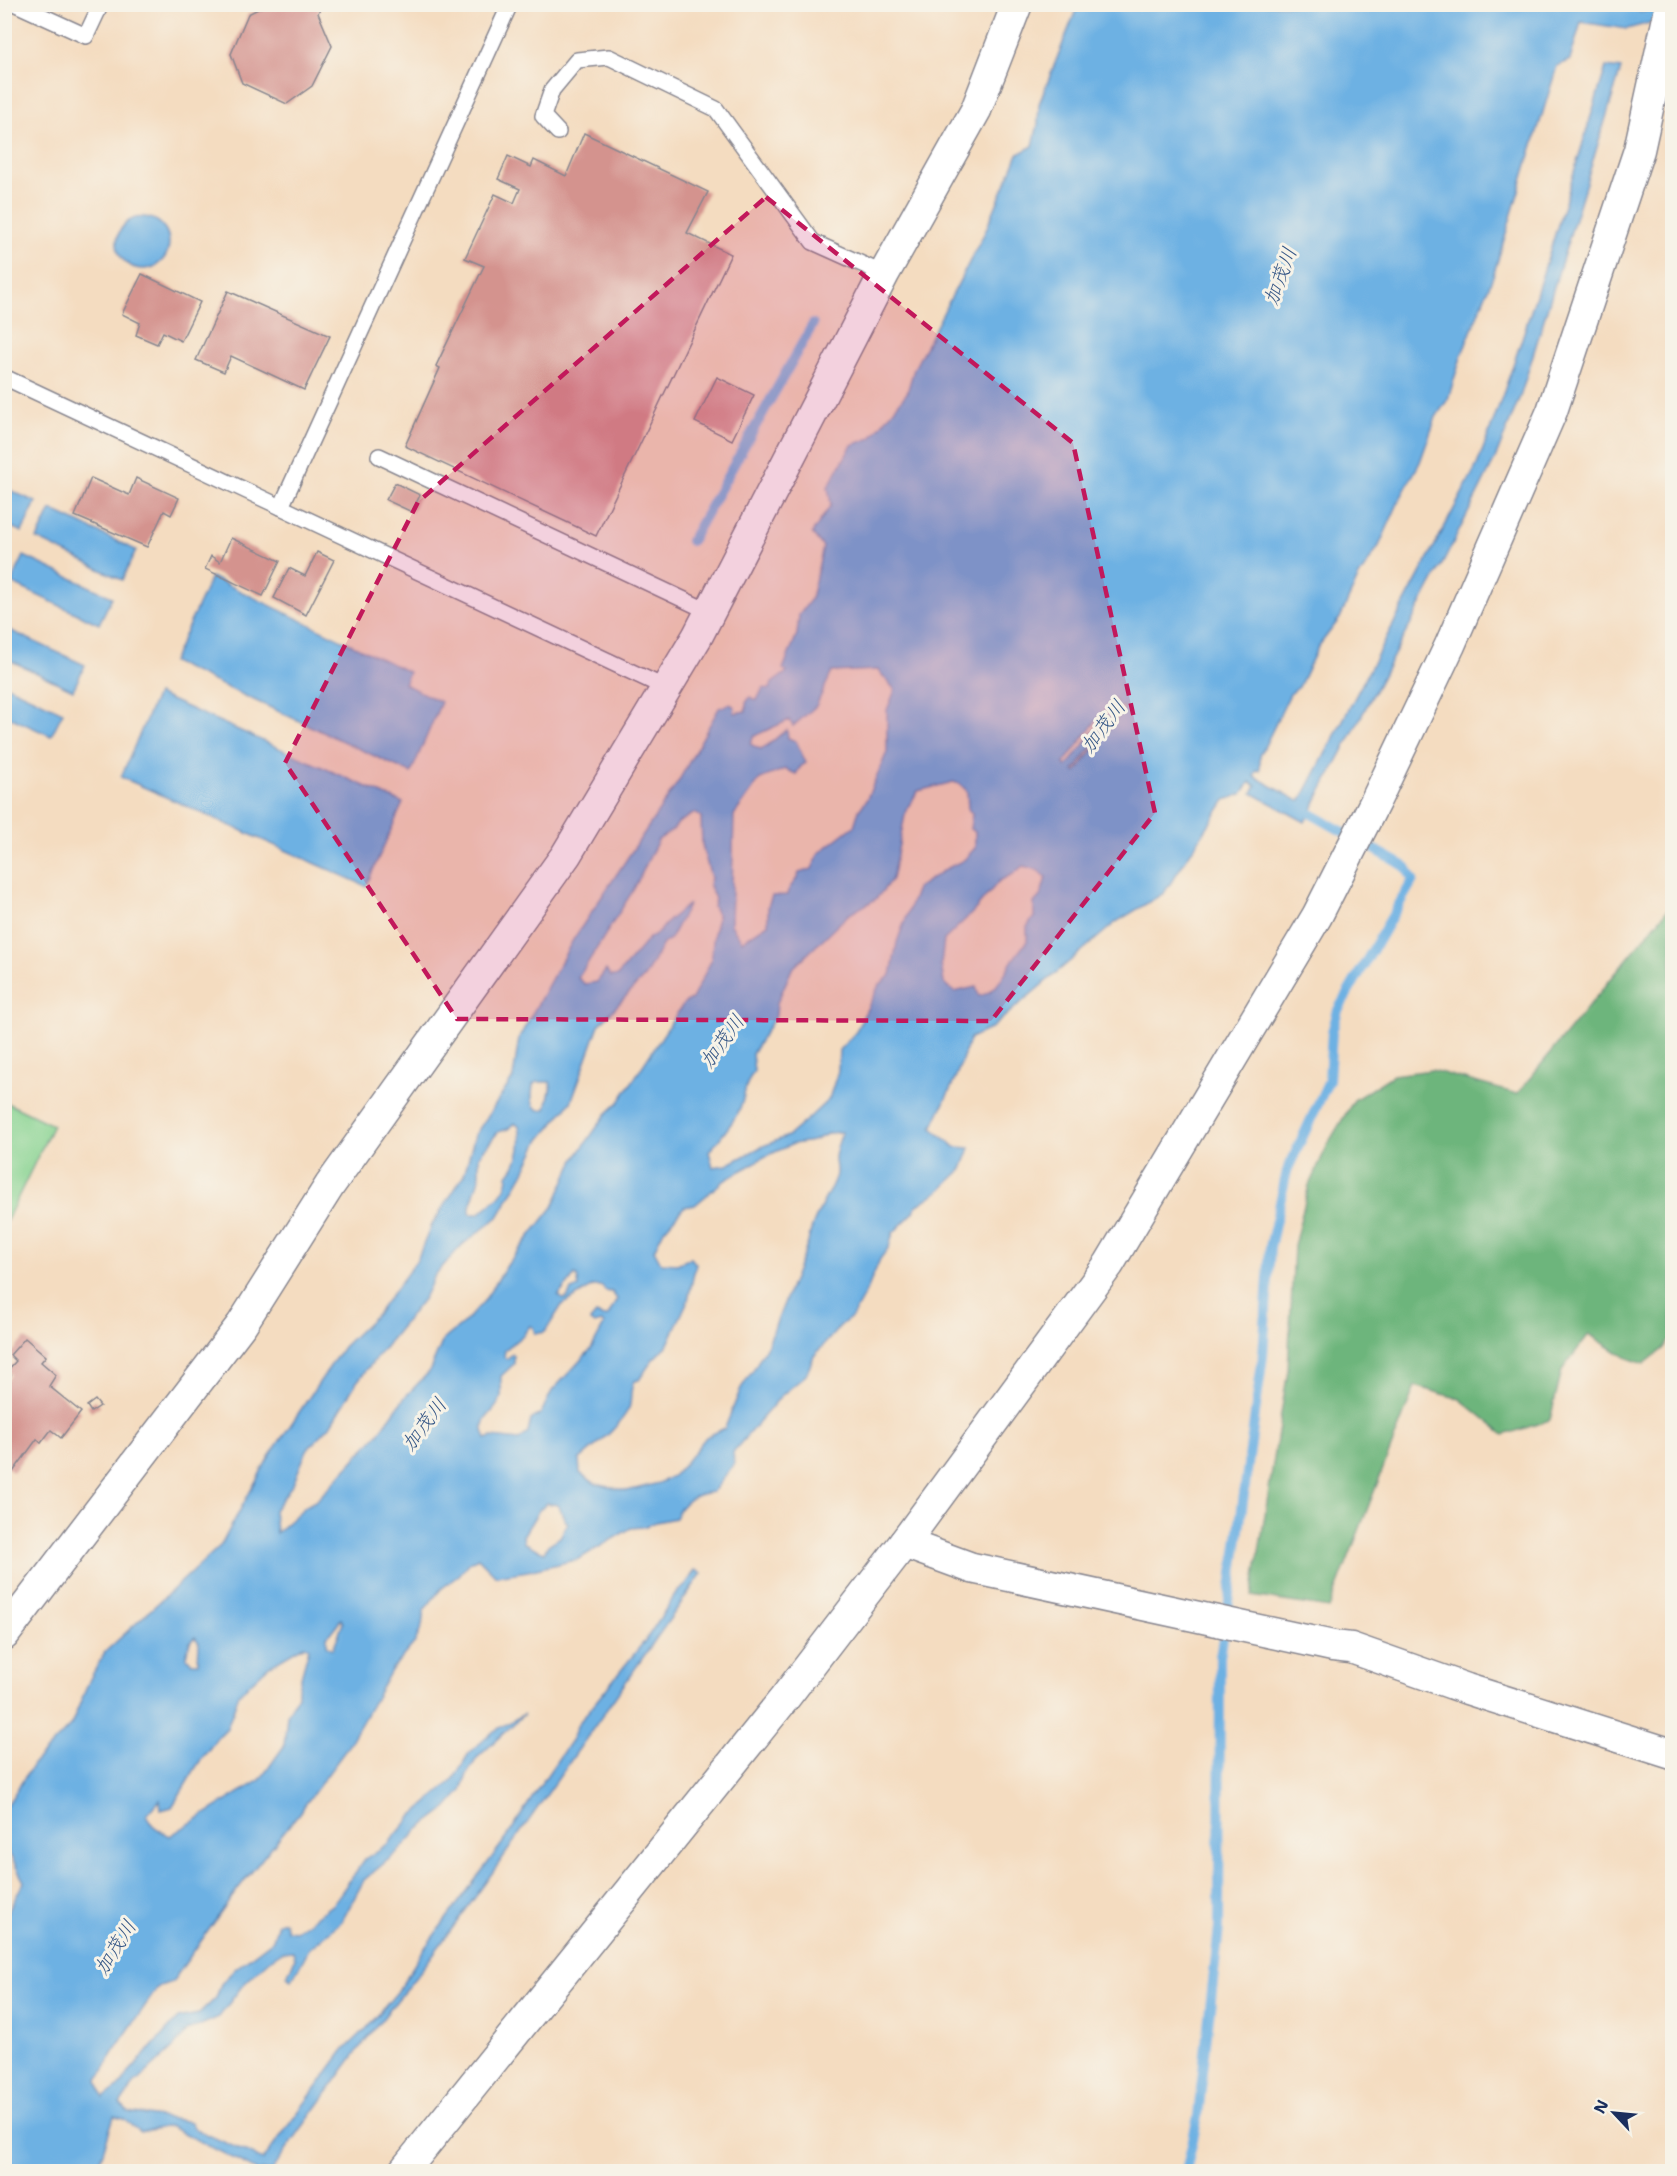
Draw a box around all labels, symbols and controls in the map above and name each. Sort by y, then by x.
water label: 加茂川 [1258,243,1302,309]
water label: 加茂川 [1075,694,1131,758]
water label: 加茂川 [694,1009,750,1073]
water label: 加茂川 [396,1392,452,1456]
water label: 加茂川 [88,1915,142,1979]
north arrow [1584,2083,1644,2143]
text: N [1589,2096,1613,2117]

